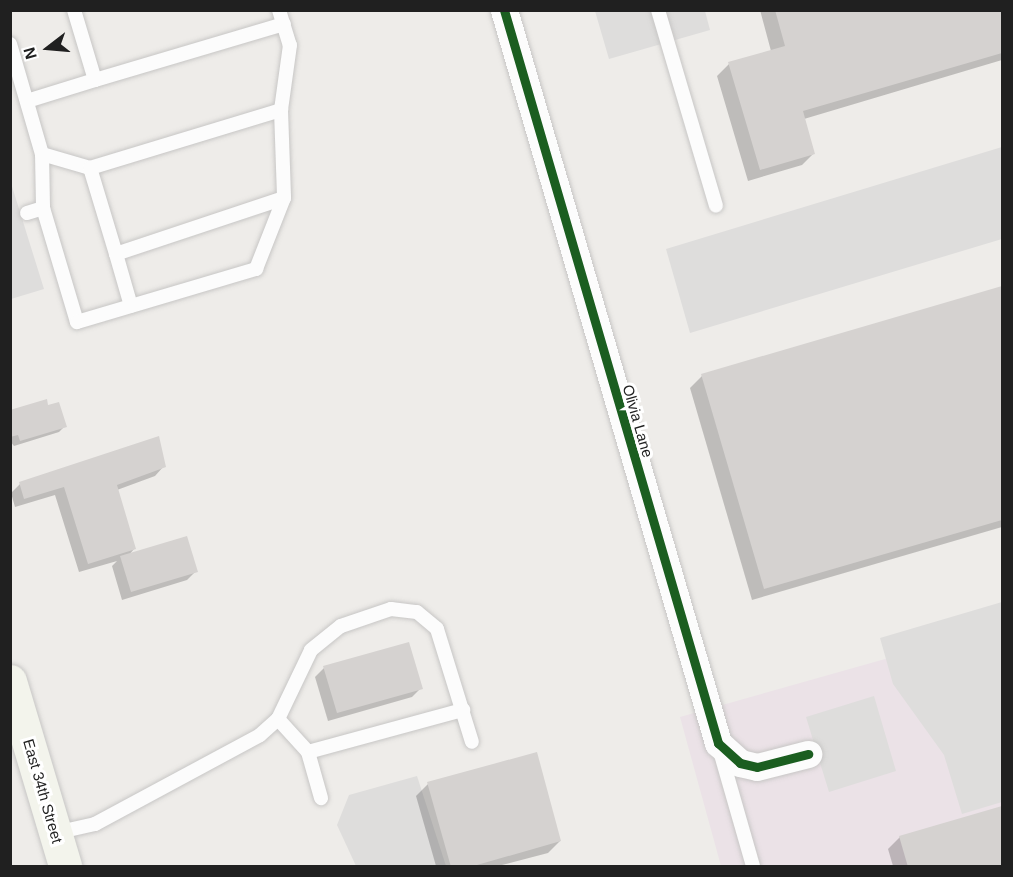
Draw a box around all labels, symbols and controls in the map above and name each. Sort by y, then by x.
north arrow [18,18,78,78]
text: N [20,45,40,61]
street label: Olivia Lane [619,382,657,460]
street label: East 34th Street [20,737,66,845]

